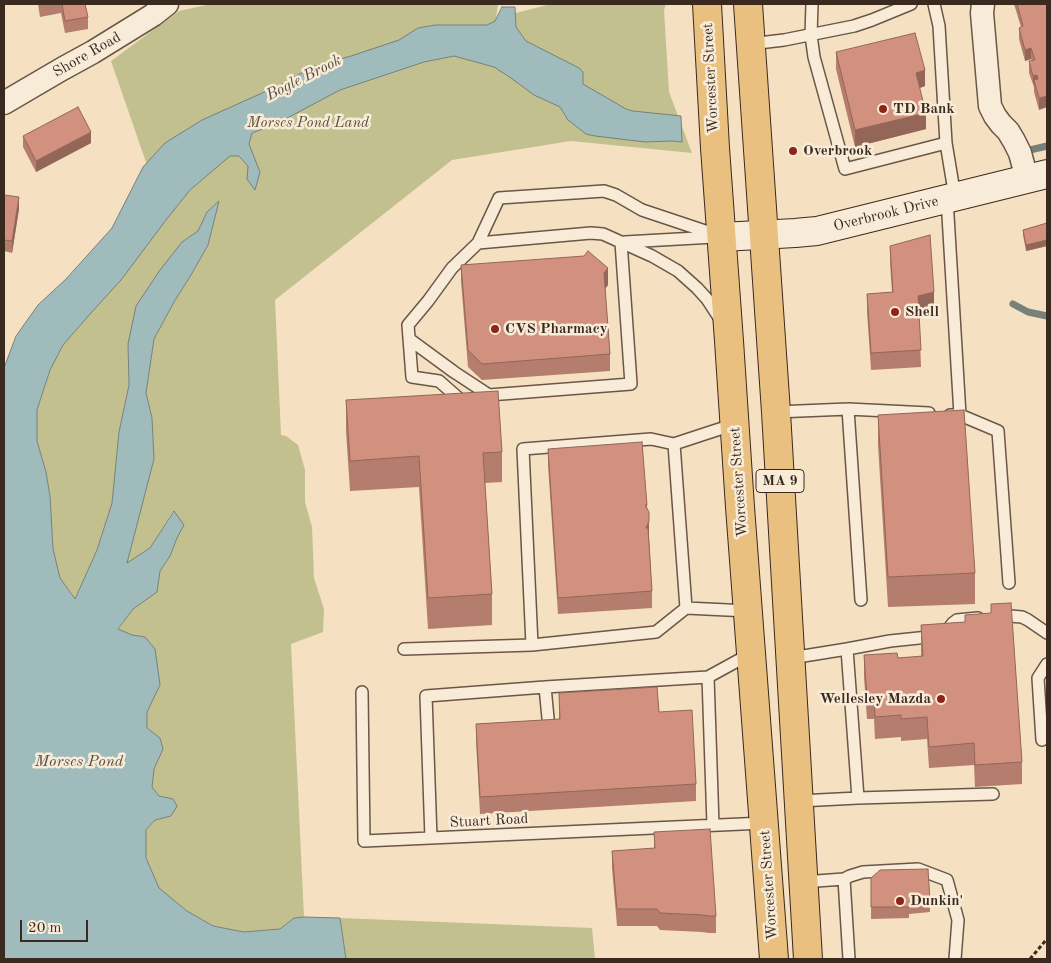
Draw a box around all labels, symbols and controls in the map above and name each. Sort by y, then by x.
street label: Worcester Street [699,22,723,134]
street label: Shore Road [50,28,124,82]
water label: Bogle Brook [263,51,345,105]
place label: TD Bank [893,100,955,118]
marker: TD Bank [877,103,889,115]
park label: Morses Pond Land [247,114,369,132]
place label: Overbrook [803,142,872,160]
marker: Overbrook [787,145,799,157]
street label: Overbrook Drive [832,192,940,236]
place label: Shell [905,303,939,321]
marker: Shell [889,306,901,318]
place label: CVS Pharmacy [505,320,608,338]
marker: CVS Pharmacy [489,323,501,335]
street label: Worcester Street [726,426,752,538]
road number: MA 9 [756,470,804,492]
place label: Wellesley Mazda [819,690,931,708]
marker: Wellesley Mazda [935,693,947,705]
water label: Morses Pond [35,752,123,772]
street label: Stuart Road [449,810,529,832]
street label: Worcester Street [756,829,782,941]
place label: Dunkin' [910,892,963,910]
marker: Dunkin' [894,895,906,907]
scale bar [22,910,90,942]
text: 20 m [28,921,62,936]

